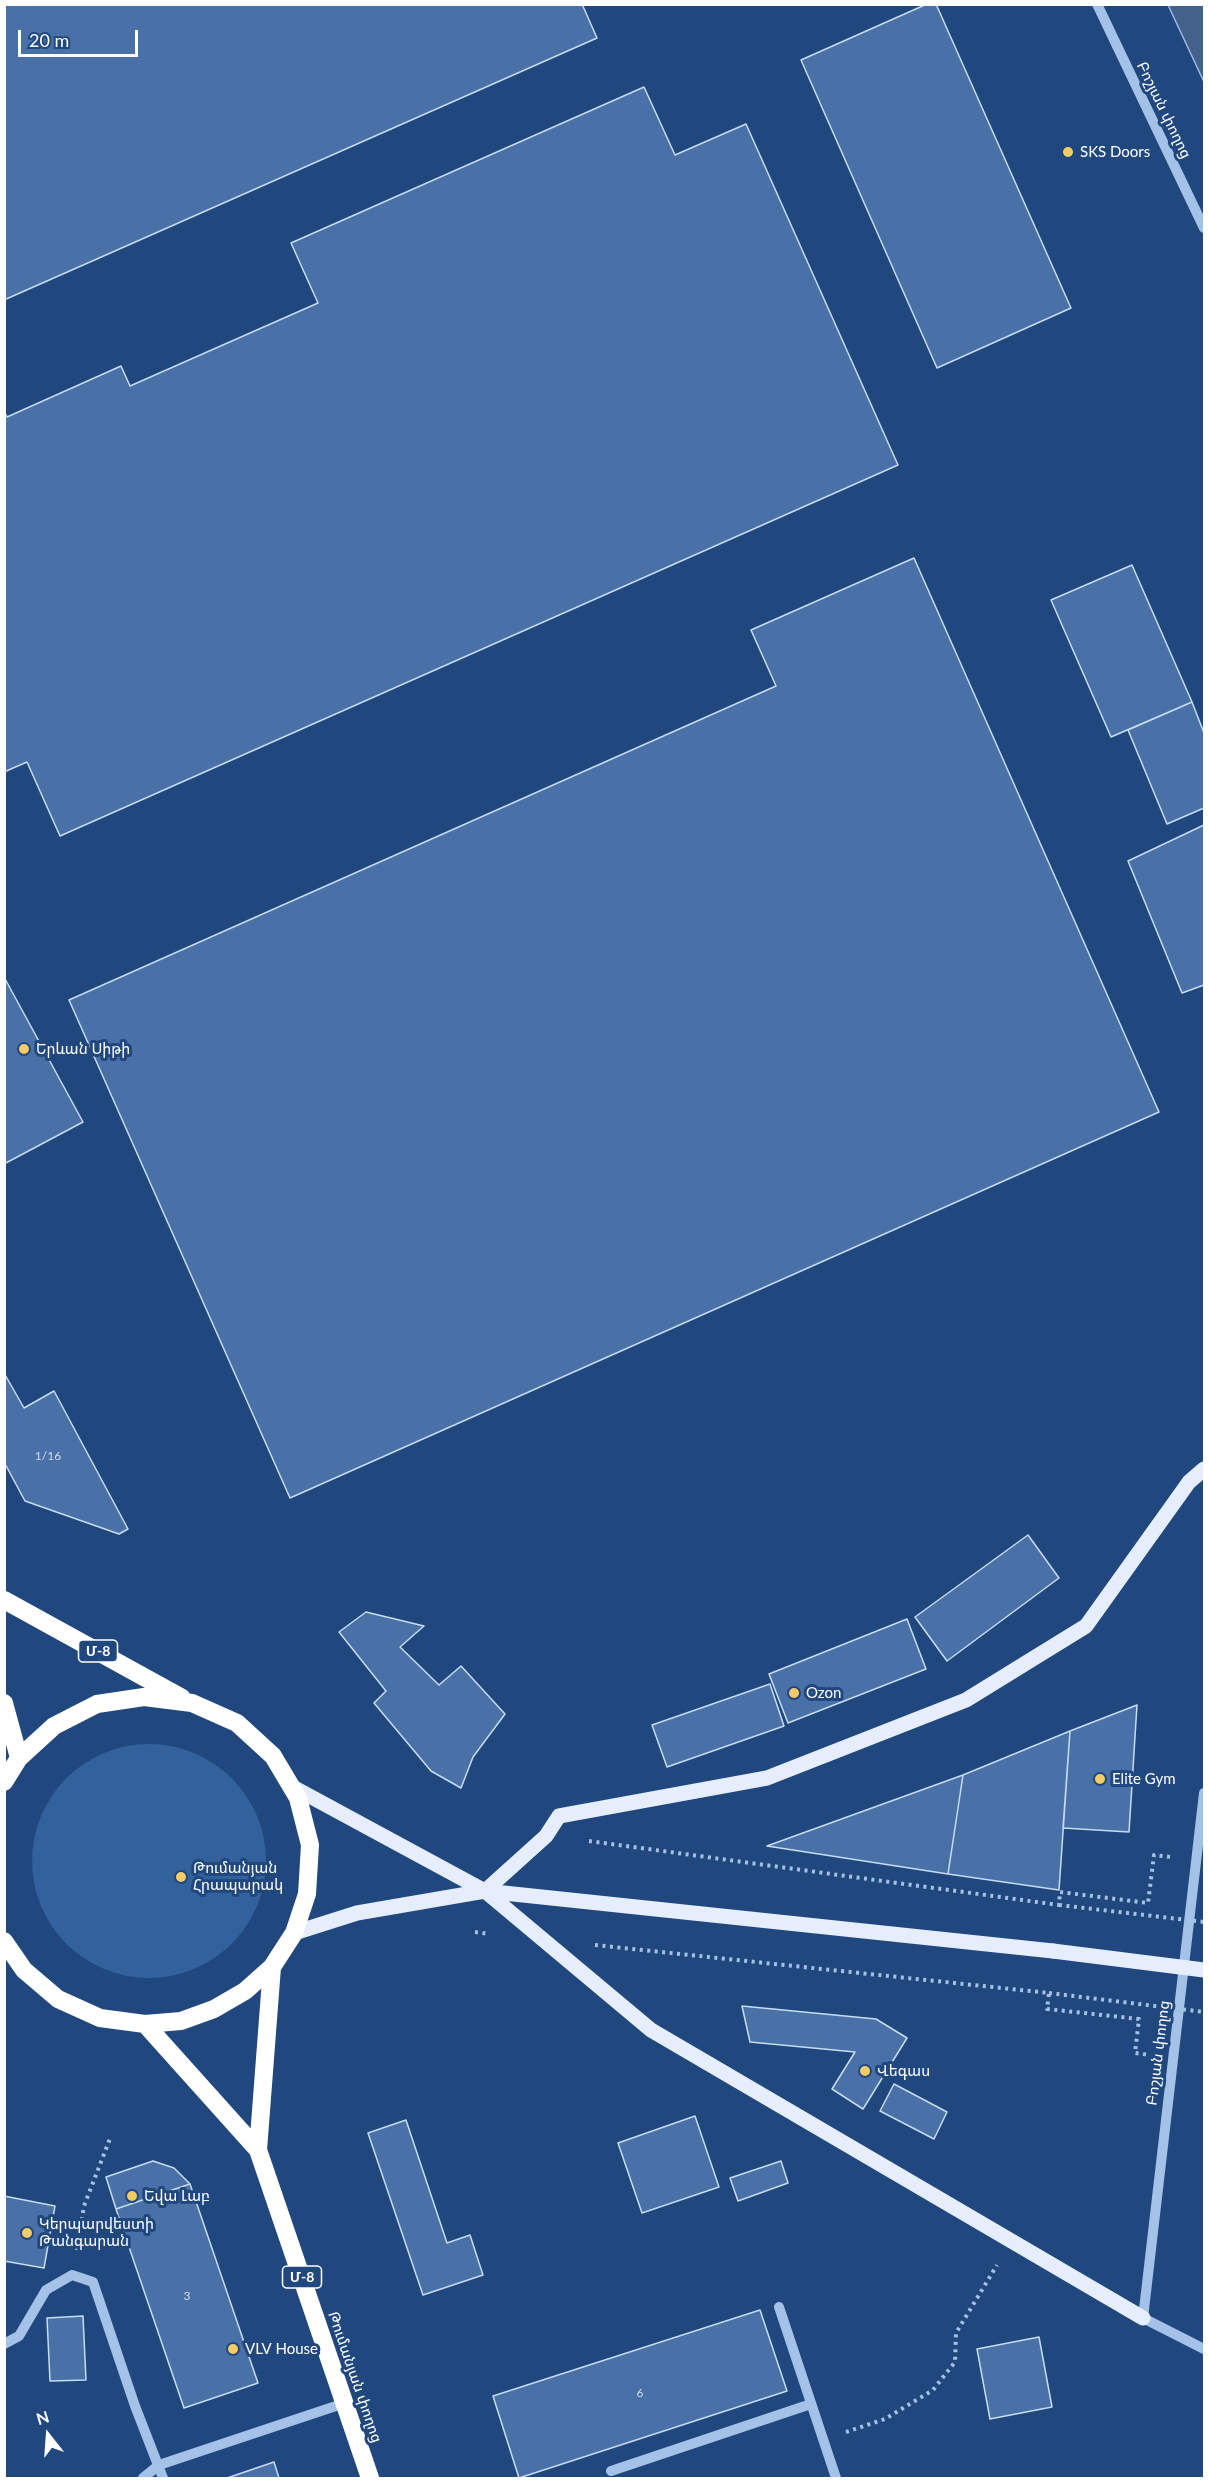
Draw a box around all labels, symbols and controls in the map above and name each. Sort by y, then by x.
scale bar [21,18,141,56]
text: 20 m [29,29,69,51]
street label: Բոշյան փողոց [1133,59,1195,161]
place label: SKS Doors [1080,143,1150,161]
marker: SKS Doors [1061,145,1075,159]
place label: Երևան Սիթի [36,1040,130,1058]
marker: Երևան Սիթի [17,1042,31,1056]
house number: 1/16 [35,1449,61,1463]
road number: Մ-8 [78,1640,118,1662]
place label: Ozon [806,1684,841,1702]
marker: Ozon [787,1686,801,1700]
place label: Elite Gym [1112,1770,1176,1788]
marker: Elite Gym [1093,1772,1107,1786]
place label: Թումանյան Հրապարակ [193,1859,283,1894]
marker: Թումանյան Հրապարակ [174,1870,188,1884]
street label: Բոշյան փողոց [1143,1999,1173,2107]
place label: Վեգաս [877,2062,930,2080]
marker: Վեգաս [858,2064,872,2078]
place label: Եվա Լաբ [144,2187,210,2205]
marker: Եվա Լաբ [125,2189,139,2203]
place label: Կերպարվեստի Թանգարան [39,2215,154,2250]
marker: Կերպարվեստի Թանգարան [20,2226,34,2240]
road number: Մ-8 [282,2266,322,2288]
house number: 3 [184,2289,190,2303]
street label: Թումանյան փողոց [324,2309,386,2445]
place label: VLV House [245,2340,318,2358]
marker: VLV House [226,2342,240,2356]
house number: 6 [637,2386,643,2400]
north arrow [18,2405,78,2465]
text: N [34,2406,51,2428]

